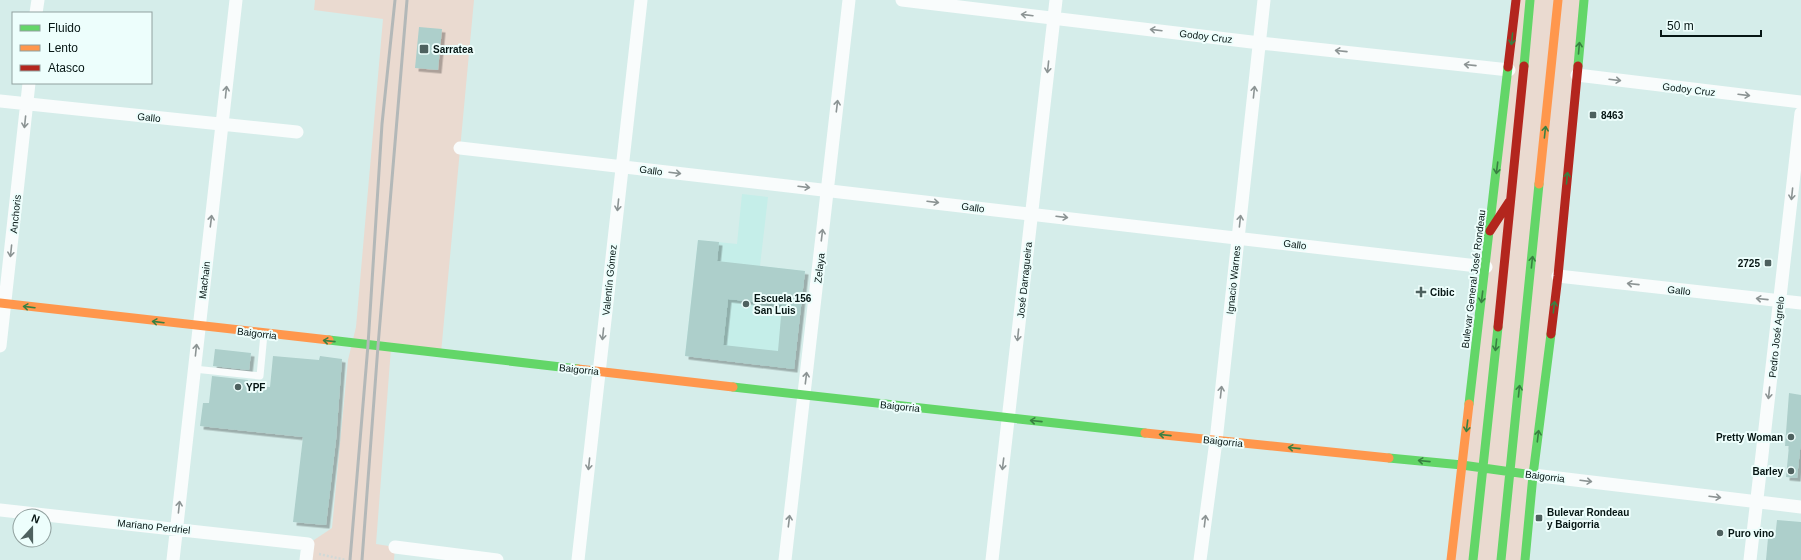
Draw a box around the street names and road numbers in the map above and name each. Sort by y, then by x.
street label: Godoy Cruz [1179,28,1233,45]
street label: Godoy Cruz [1662,81,1716,98]
street label: Gallo [137,111,162,124]
street label: Gallo [639,164,664,177]
street label: Anchoris [8,194,23,234]
street label: Gallo [961,201,986,214]
street label: Bulevar General José Rondeau [1460,209,1487,349]
street label: Gallo [1283,238,1308,251]
street label: José Darragueira [1015,241,1034,319]
street label: Valentín Gómez [600,244,619,316]
street label: Ignacio Warnes [1224,245,1243,315]
street label: Zelaya [812,252,827,284]
street label: Machain [197,261,212,299]
street label: Gallo [1667,284,1692,297]
street label: Pedro José Agrelo [1767,295,1786,378]
street label: Baigorria [236,326,278,341]
street label: Baigorria [558,362,600,377]
street label: Baigorria [879,399,921,414]
street label: Baigorria [1202,434,1244,449]
street label: Baigorria [1524,469,1566,484]
street label: Mariano Perdriel [117,517,191,536]

